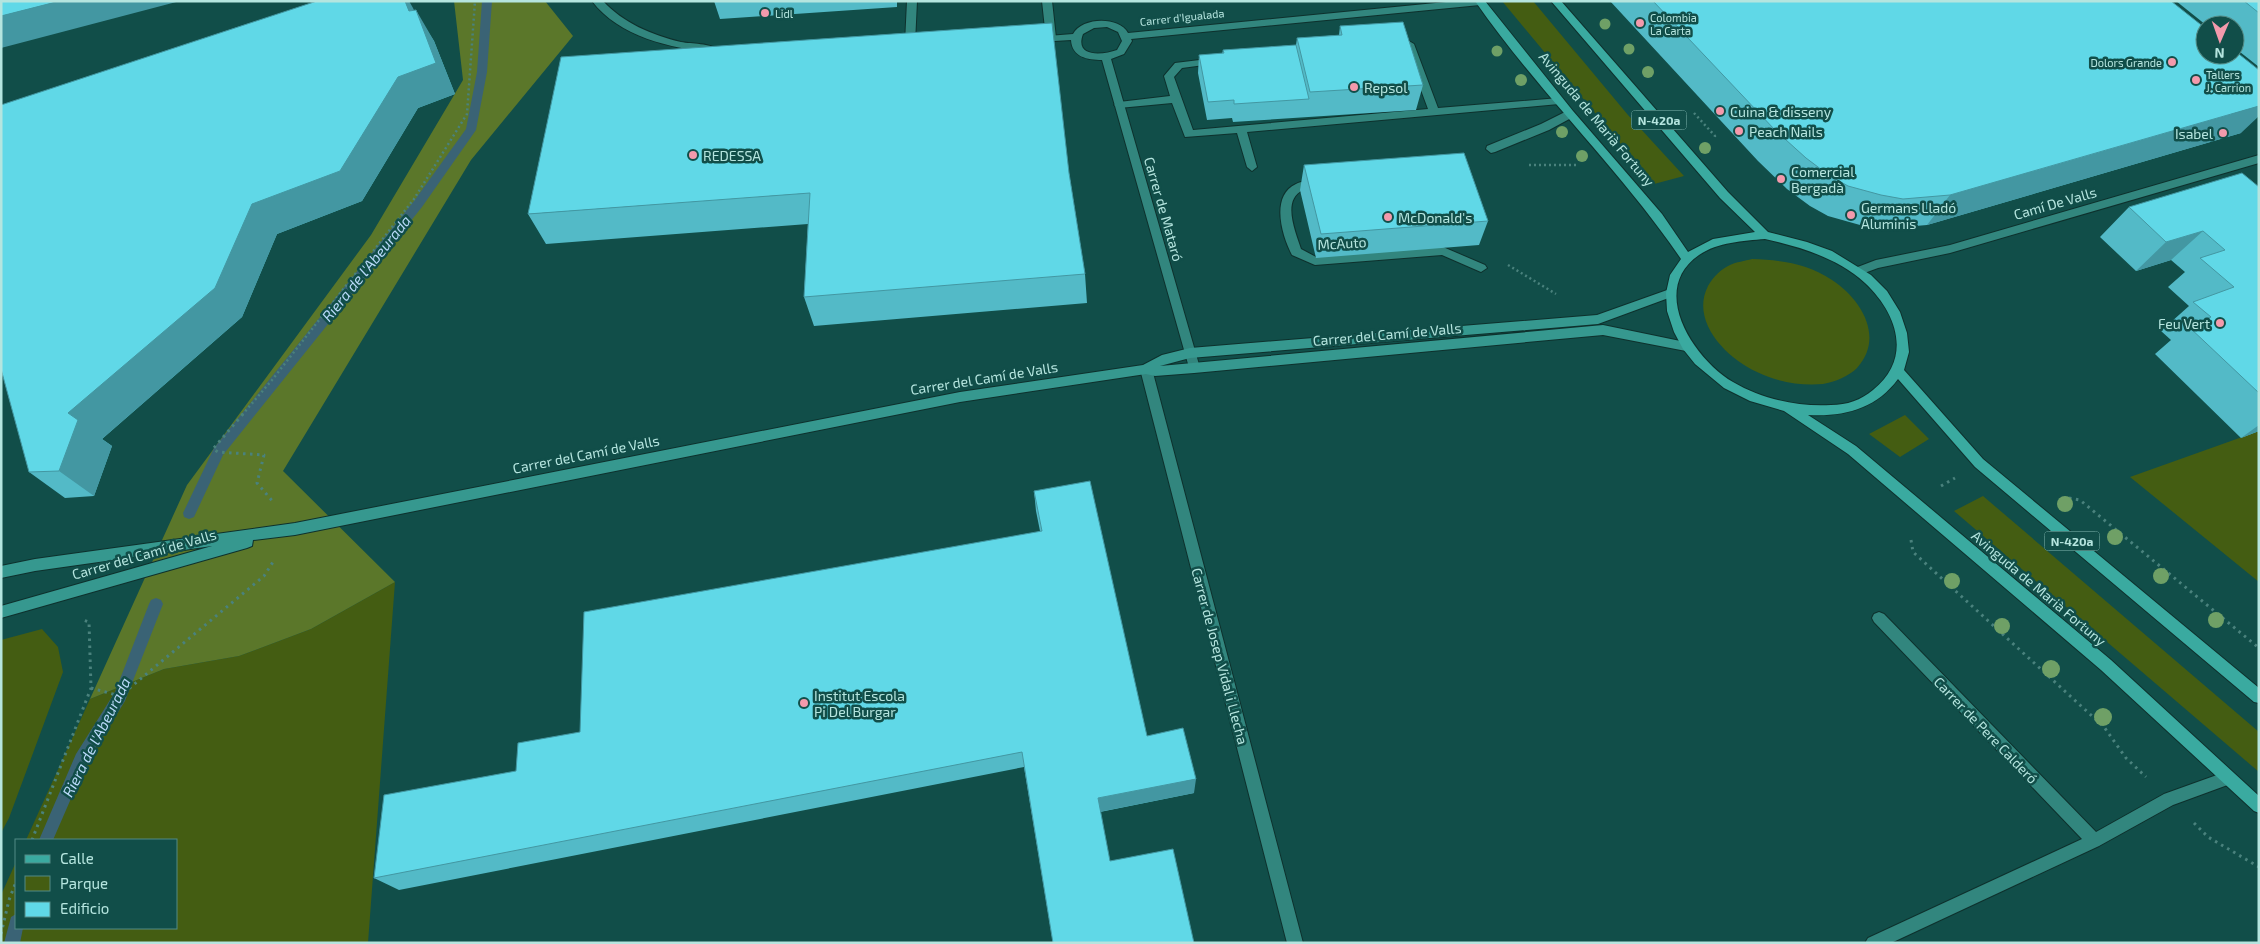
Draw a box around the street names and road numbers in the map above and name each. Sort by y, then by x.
street label: Carrer d'Igualada [1139,6,1225,28]
street label: Avinguda de Marià Fortuny [1536,48,1659,190]
road number: N-420a [1632,110,1686,130]
street label: Carrer de Mataró [1141,155,1187,263]
street label: Camí De Valls [2012,183,2098,223]
street label: McAuto [1317,233,1367,253]
street label: Carrer del Camí de Valls [1312,319,1462,349]
street label: Carrer del Camí de Valls [909,358,1059,398]
street label: Carrer del Camí de Valls [511,431,661,477]
street label: Carrer del Camí de Valls [70,525,218,583]
street label: Avinguda de Marià Fortuny [1968,527,2110,650]
road number: N-420a [2044,532,2100,550]
street label: Carrer de Josep Vidal i Llecha [1188,566,1252,746]
street label: Carrer de Pere Calderó [1931,673,2041,787]

